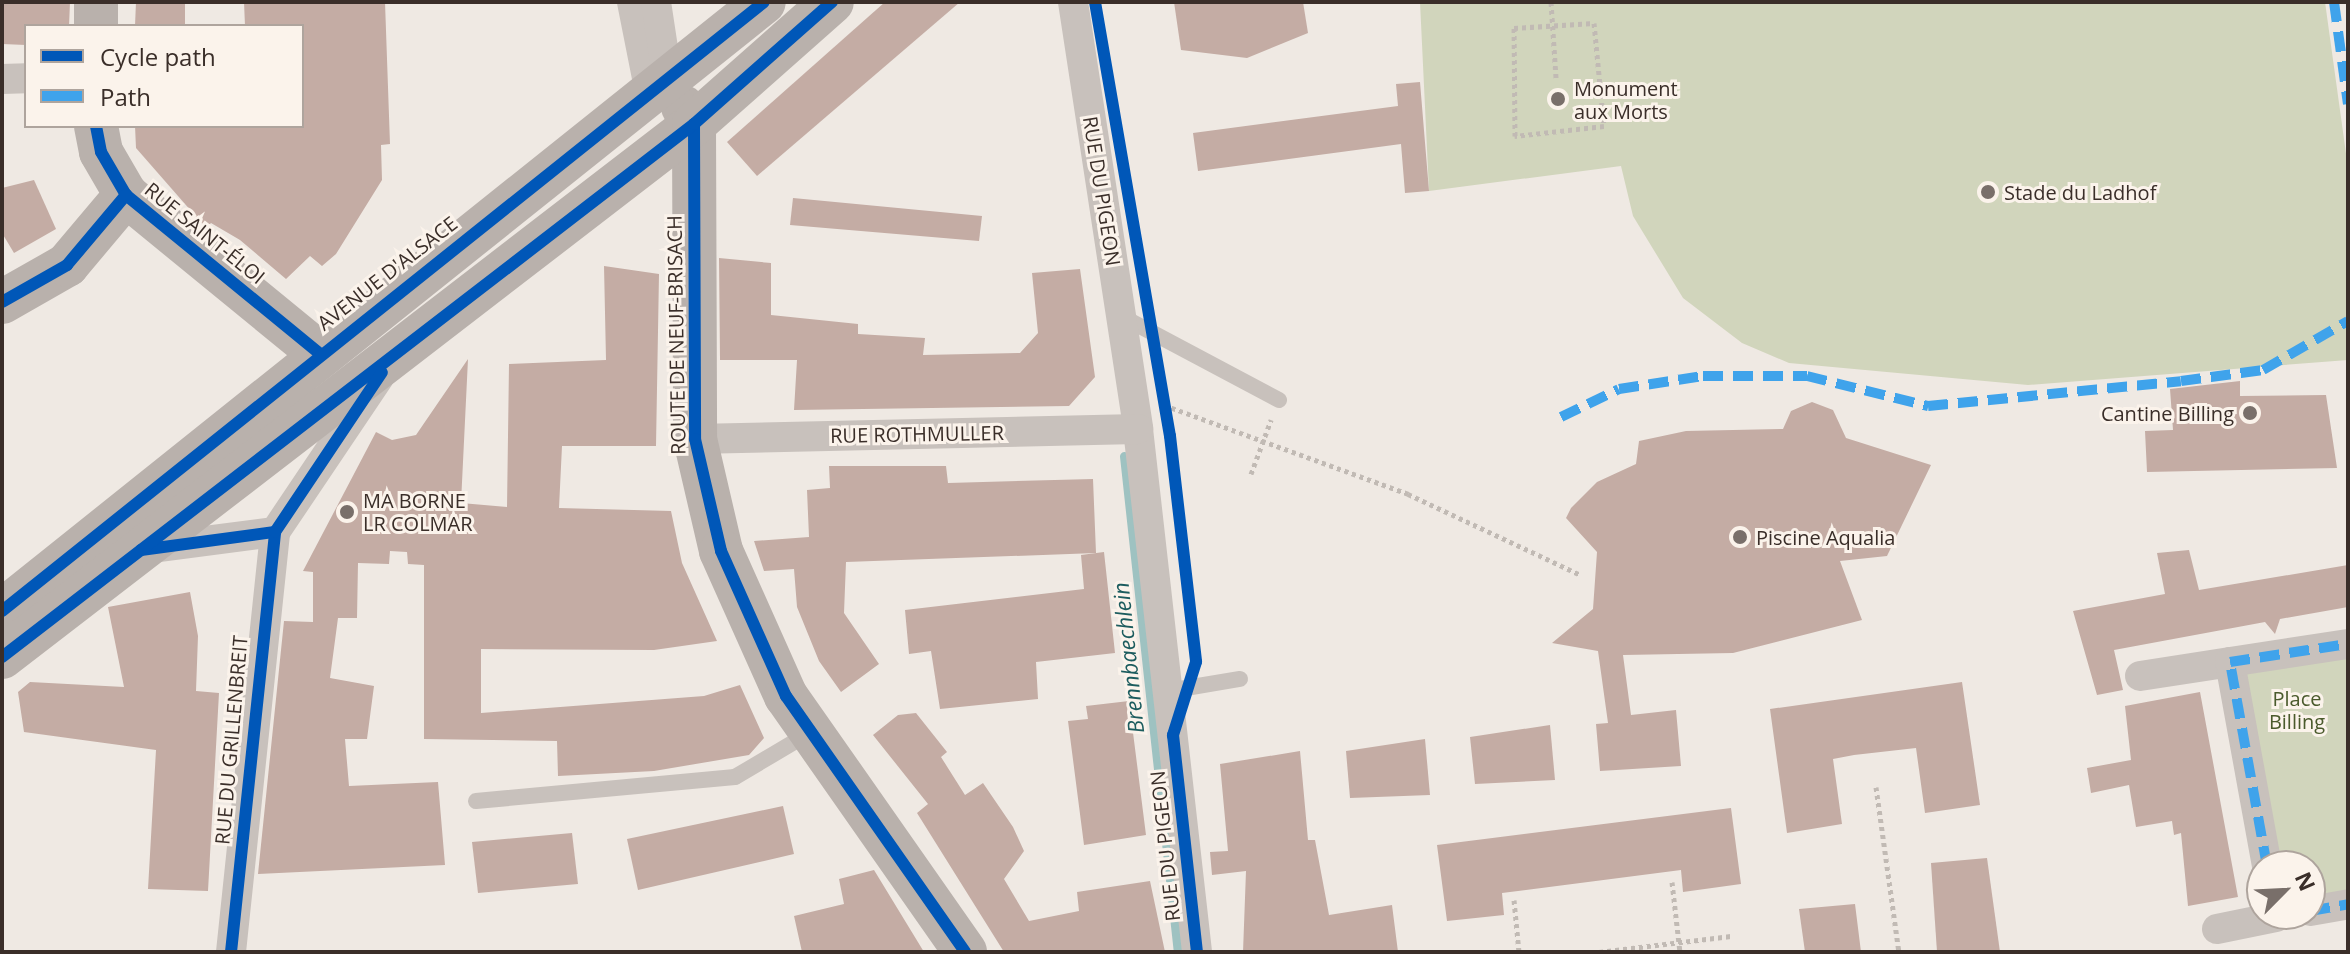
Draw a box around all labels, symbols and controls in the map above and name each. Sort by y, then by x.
legend [24,24,304,128]
text: Cycle path [100,40,216,73]
place label: Monument aux Morts [1574,76,1678,123]
text: Path [100,80,151,113]
marker: Monument aux Morts [1549,90,1567,108]
street label: RUE DU PIGEON [1078,114,1126,268]
street label: RUE SAINT-ÉLOI [140,177,270,289]
place label: Stade du Ladhof [2004,180,2156,204]
marker: Stade du Ladhof [1979,183,1997,201]
street label: AVENUE D'ALSACE [312,211,462,335]
street label: ROUTE DE NEUF-BRISACH [662,215,690,455]
place label: Cantine Billing [2101,401,2234,425]
marker: Cantine Billing [2241,404,2259,422]
street label: RUE ROTHMULLER [830,420,1004,448]
place label: MA BORNE LR COLMAR [363,488,473,535]
marker: MA BORNE LR COLMAR [338,503,356,521]
place label: Piscine Aqualia [1756,525,1895,549]
marker: Piscine Aqualia [1731,528,1749,546]
water label: Brennbaechlein [1107,581,1149,735]
street label: RUE DU GRILLENBREIT [210,634,252,846]
park label: Place Billing [2269,686,2325,733]
street label: RUE DU PIGEON [1145,769,1185,923]
north arrow [2246,850,2326,930]
text: N [2289,867,2323,895]

